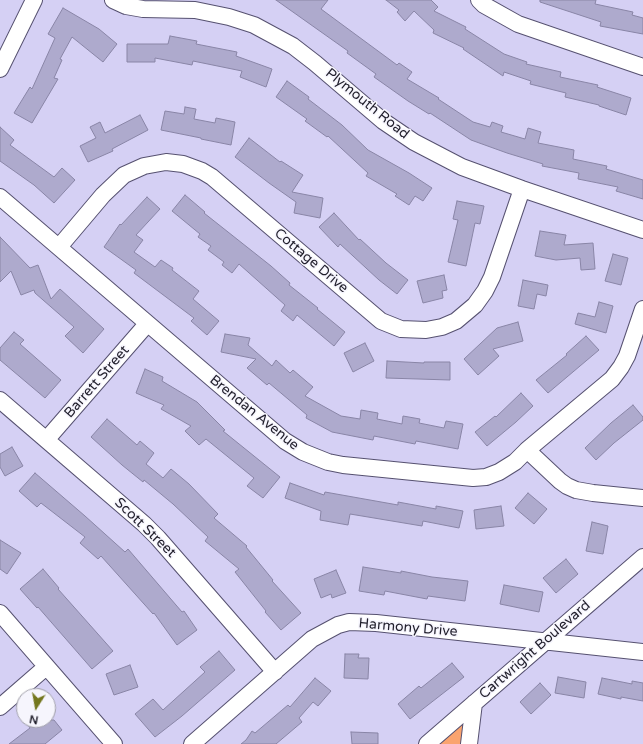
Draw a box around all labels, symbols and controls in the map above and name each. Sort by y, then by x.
street label: Plymouth Road [322,65,412,143]
street label: Cottage Drive [271,225,351,297]
street label: Barrett Street [61,342,133,422]
street label: Brendan Avenue [206,372,302,454]
street label: Scott Street [111,495,179,561]
street label: Cartwright Boulevard [476,597,594,703]
street label: Harmony Drive [358,615,458,641]
north arrow [16,688,56,728]
text: N [28,712,39,727]

